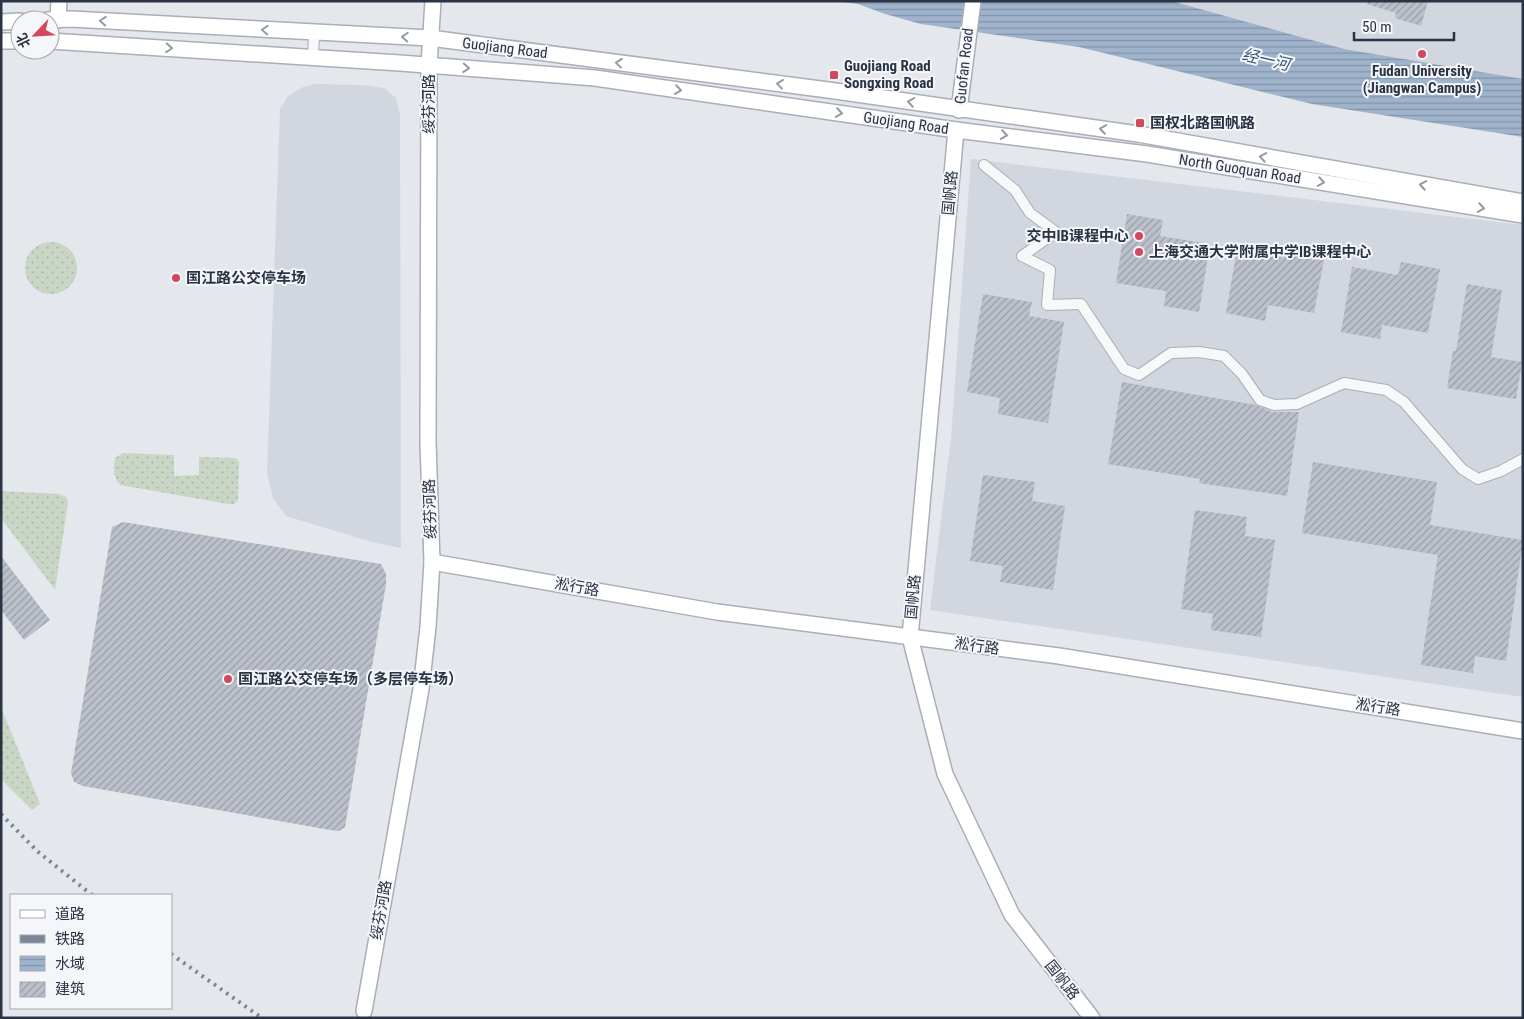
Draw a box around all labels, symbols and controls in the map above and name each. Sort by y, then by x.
north arrow [10,10,60,60]
scale bar [1354,10,1454,42]
one-way arrow [99,16,107,27]
text: 50 m [1362,18,1392,36]
one-way arrow [261,25,269,36]
street label: Guofan Road [951,27,977,105]
text: 北 [13,31,33,50]
one-way arrow [401,32,409,43]
street label: Guojiang Road [461,34,549,62]
one-way arrow [165,43,173,54]
water label: 经一河 [1240,45,1294,75]
marker: Fudan University (Jiangwan Campus) [1416,48,1428,60]
place label: Guojiang Road Songxing Road [844,57,934,92]
one-way arrow [615,58,623,69]
place label: Fudan University (Jiangwan Campus) [1363,62,1481,97]
one-way arrow [462,63,470,74]
marker: Guojiang Road Songxing Road [828,69,840,81]
street label: 绥芬河路 [420,74,438,134]
one-way arrow [776,79,784,90]
one-way arrow [674,84,682,95]
one-way arrow [906,98,915,108]
one-way arrow [835,107,843,118]
street label: Guojiang Road [862,108,950,138]
place label: 国权北路国帆路 [1150,114,1255,132]
marker: 国权北路国帆路 [1134,117,1146,129]
one-way arrow [1099,124,1107,135]
one-way arrow [1001,129,1009,140]
street label: North Guoquan Road [1178,150,1302,188]
one-way arrow [1259,152,1267,162]
street label: 国帆路 [939,170,961,216]
one-way arrow [1317,177,1325,187]
one-way arrow [1419,181,1427,191]
one-way arrow [1477,203,1486,213]
place label: 交中IB课程中心 [1027,227,1129,245]
marker: 交中IB课程中心 [1133,230,1145,242]
place label: 上海交通大学附属中学IB课程中心 [1149,243,1371,261]
marker: 上海交通大学附属中学IB课程中心 [1133,246,1145,258]
place label: 国江路公交停车场 [186,269,306,287]
marker: 国江路公交停车场 [170,272,182,284]
street label: 绥芬河路 [420,479,440,539]
street label: 淞行路 [553,574,601,600]
street label: 国帆路 [902,574,924,620]
street label: 淞行路 [953,634,1001,658]
place label: 国江路公交停车场（多层停车场） [238,670,463,688]
marker: 国江路公交停车场（多层停车场） [222,673,234,685]
street label: 淞行路 [1354,695,1402,719]
street label: 绥芬河路 [367,879,395,941]
legend [10,894,172,1009]
text: 道路 [55,905,85,923]
text: 铁路 [55,930,85,948]
text: 水域 [55,955,85,973]
street label: 国帆路 [1041,957,1083,1003]
text: 建筑 [55,980,85,998]

